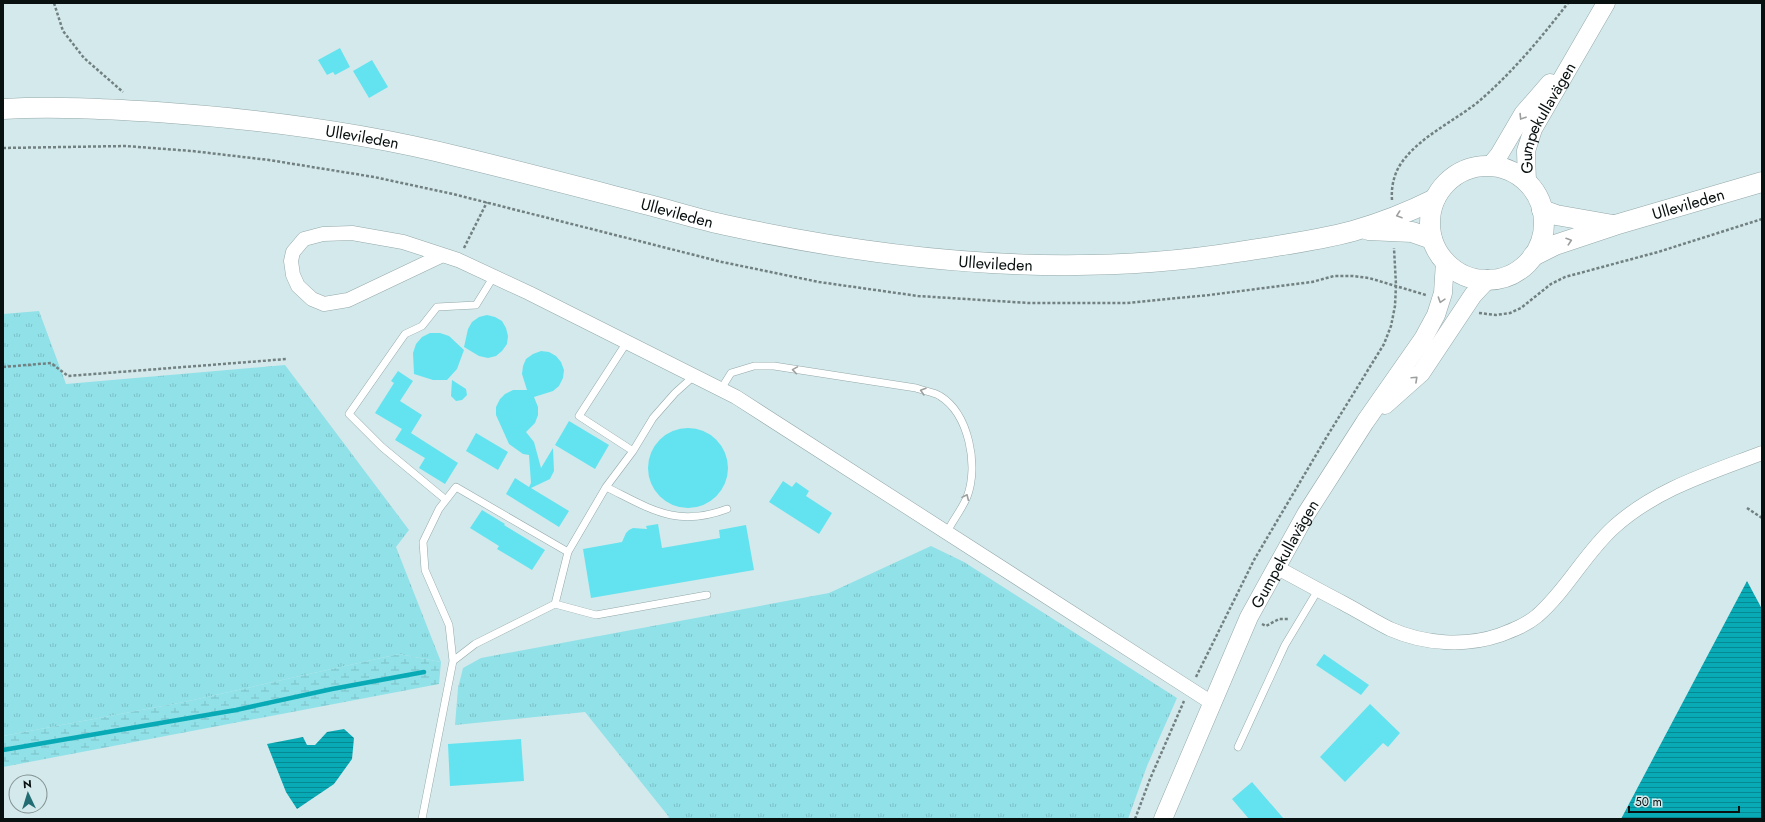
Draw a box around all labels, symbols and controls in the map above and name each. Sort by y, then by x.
street label: Gumpekullavägen [1515,58,1581,174]
one-way arrow [1519,113,1526,120]
street label: Ullevileden [324,119,401,155]
street label: Ullevileden [1649,183,1727,226]
street label: Ullevileden [638,192,716,234]
one-way arrow [1396,210,1403,219]
one-way arrow [1565,237,1572,245]
street label: Ullevileden [958,250,1033,277]
one-way arrow [1437,297,1445,304]
one-way arrow [792,366,798,375]
one-way arrow [1410,376,1418,383]
one-way arrow [920,387,927,396]
one-way arrow [961,494,969,501]
street label: Gumpekullavägen [1245,495,1324,613]
north arrow [8,774,48,814]
text: N [22,776,32,792]
scale bar [1629,788,1739,814]
text: 50 m [1635,793,1662,811]

